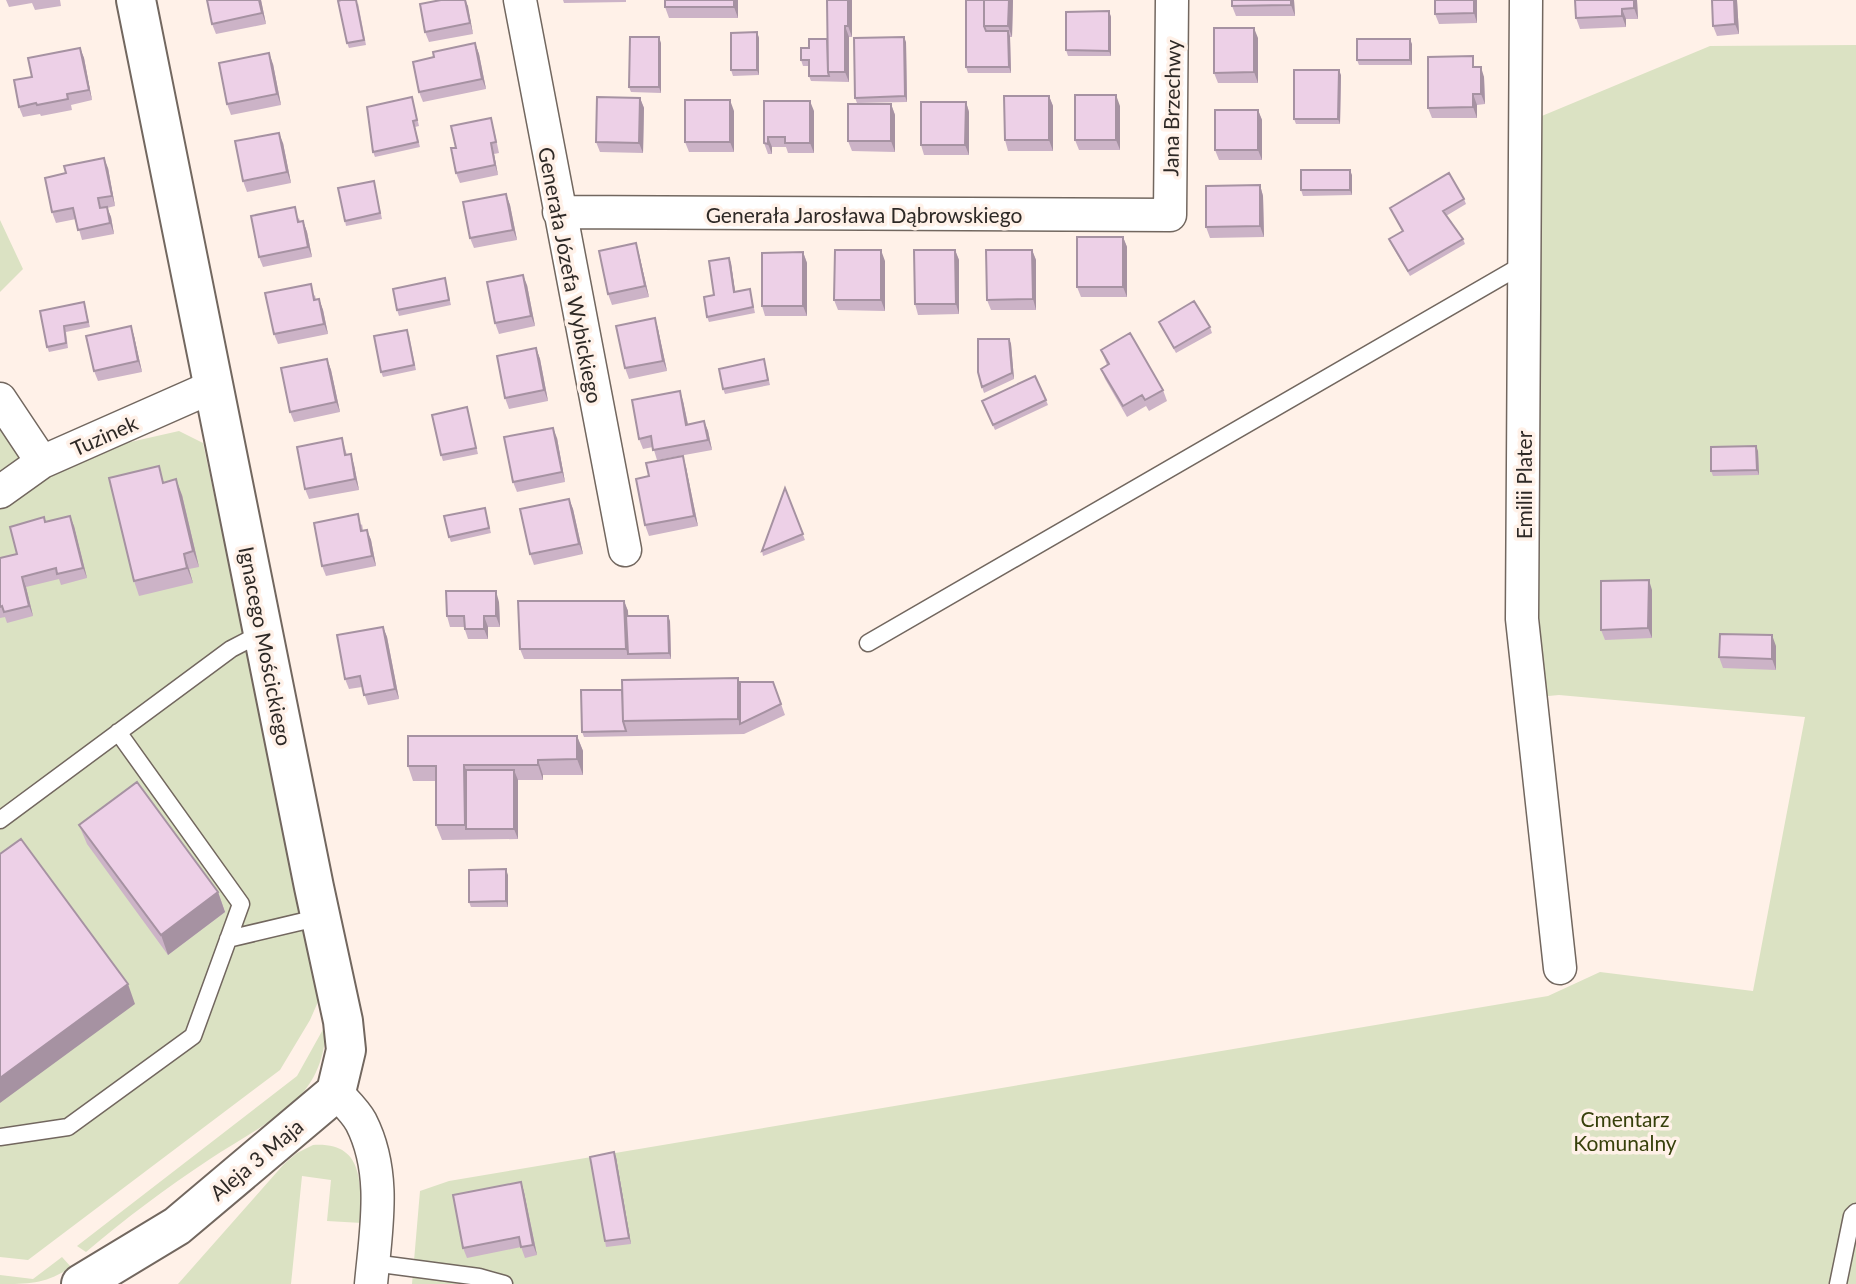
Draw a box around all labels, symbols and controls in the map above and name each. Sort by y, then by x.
street label: Jana Brzechwy [1157,39,1185,177]
street label: Generała Józefa Wybickiego [534,145,608,405]
street label: Generała Jarosława Dąbrowskiego [706,202,1022,227]
street label: Tuzinek [67,409,141,461]
street label: Emilii Plater [1511,430,1536,539]
street label: Ignacego Mościckiego [234,544,298,748]
park label: Cmentarz Komunalny [1573,1106,1677,1155]
street label: Aleja 3 Maja [204,1113,308,1205]

